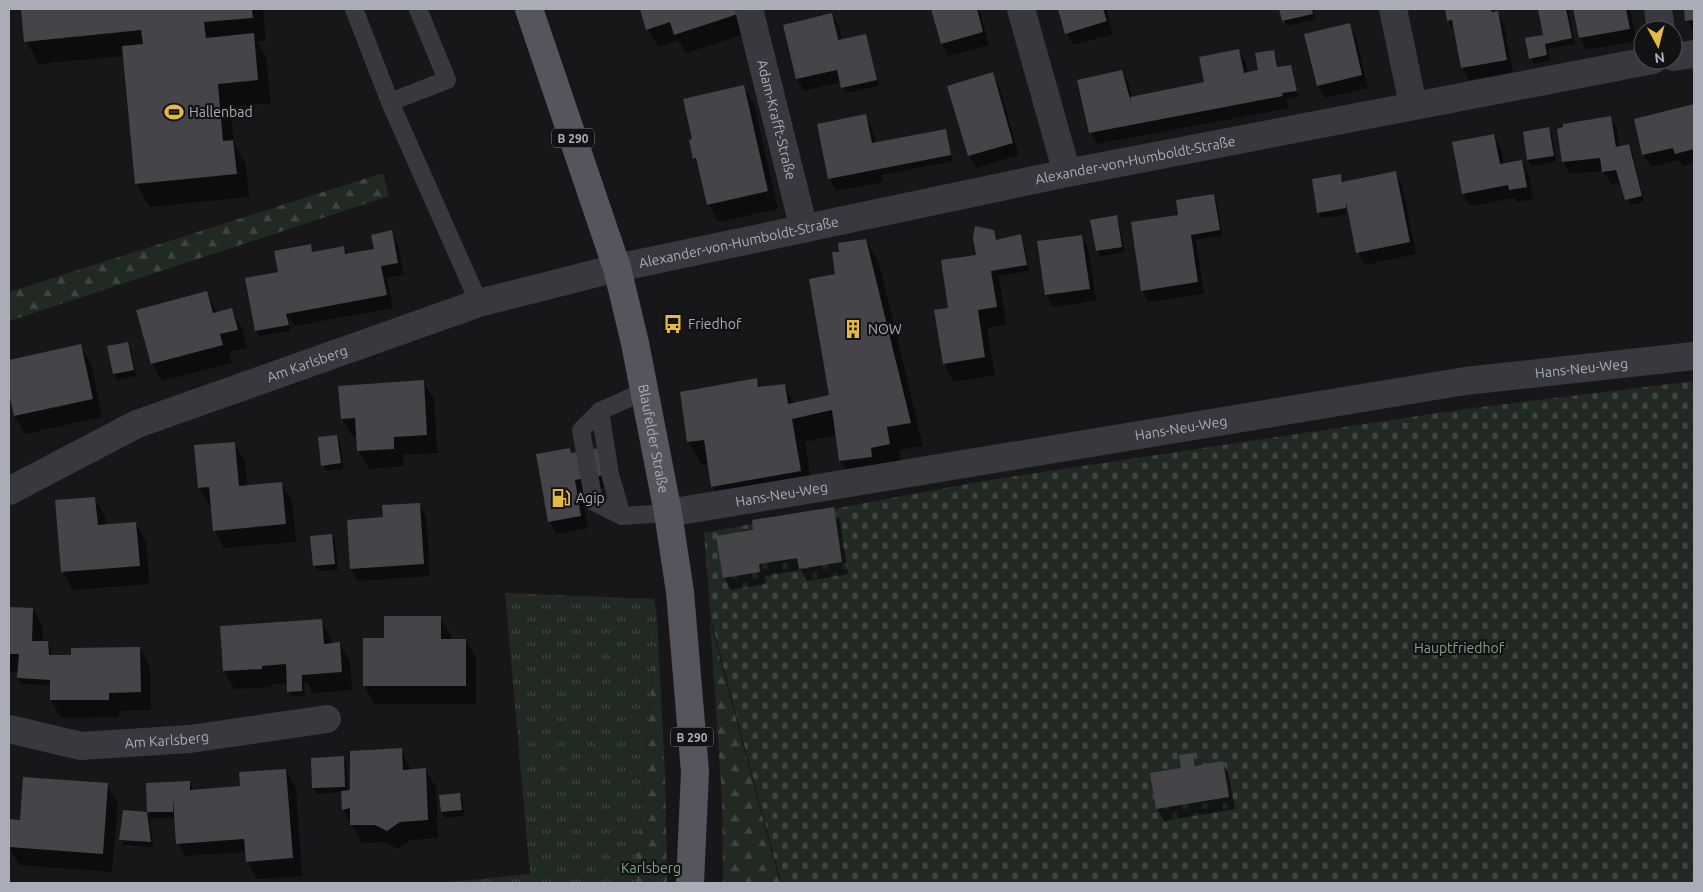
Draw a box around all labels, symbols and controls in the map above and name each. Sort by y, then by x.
north arrow [1633,20,1683,70]
text: N [1653,49,1666,66]
street label: Adam-Krafft-Straße [754,58,799,181]
sports icon: Hallenbad [163,101,185,123]
place label: Hallenbad [189,104,253,120]
road number: B 290 [552,128,594,148]
street label: Alexander-von-Humboldt-Straße [1034,133,1237,188]
street label: Alexander-von-Humboldt-Straße [637,213,840,271]
bus stop icon: Friedhof [662,313,684,335]
place label: Friedhof [688,316,742,332]
building icon: NOW [842,318,864,340]
place label: NOW [868,321,902,337]
street label: Am Karlsberg [265,342,350,385]
street label: Hans-Neu-Weg [1534,355,1629,381]
street label: Blaufelder Straße [635,383,672,494]
street label: Hans-Neu-Weg [1134,413,1228,444]
street label: Hans-Neu-Weg [734,479,829,510]
fuel station icon: Agip [550,487,572,509]
place label: Agip [576,490,605,506]
park label: Hauptfriedhof [1414,640,1505,656]
street label: Am Karlsberg [124,728,210,751]
road number: B 290 [671,728,713,746]
park label: Karlsberg [621,860,681,876]

